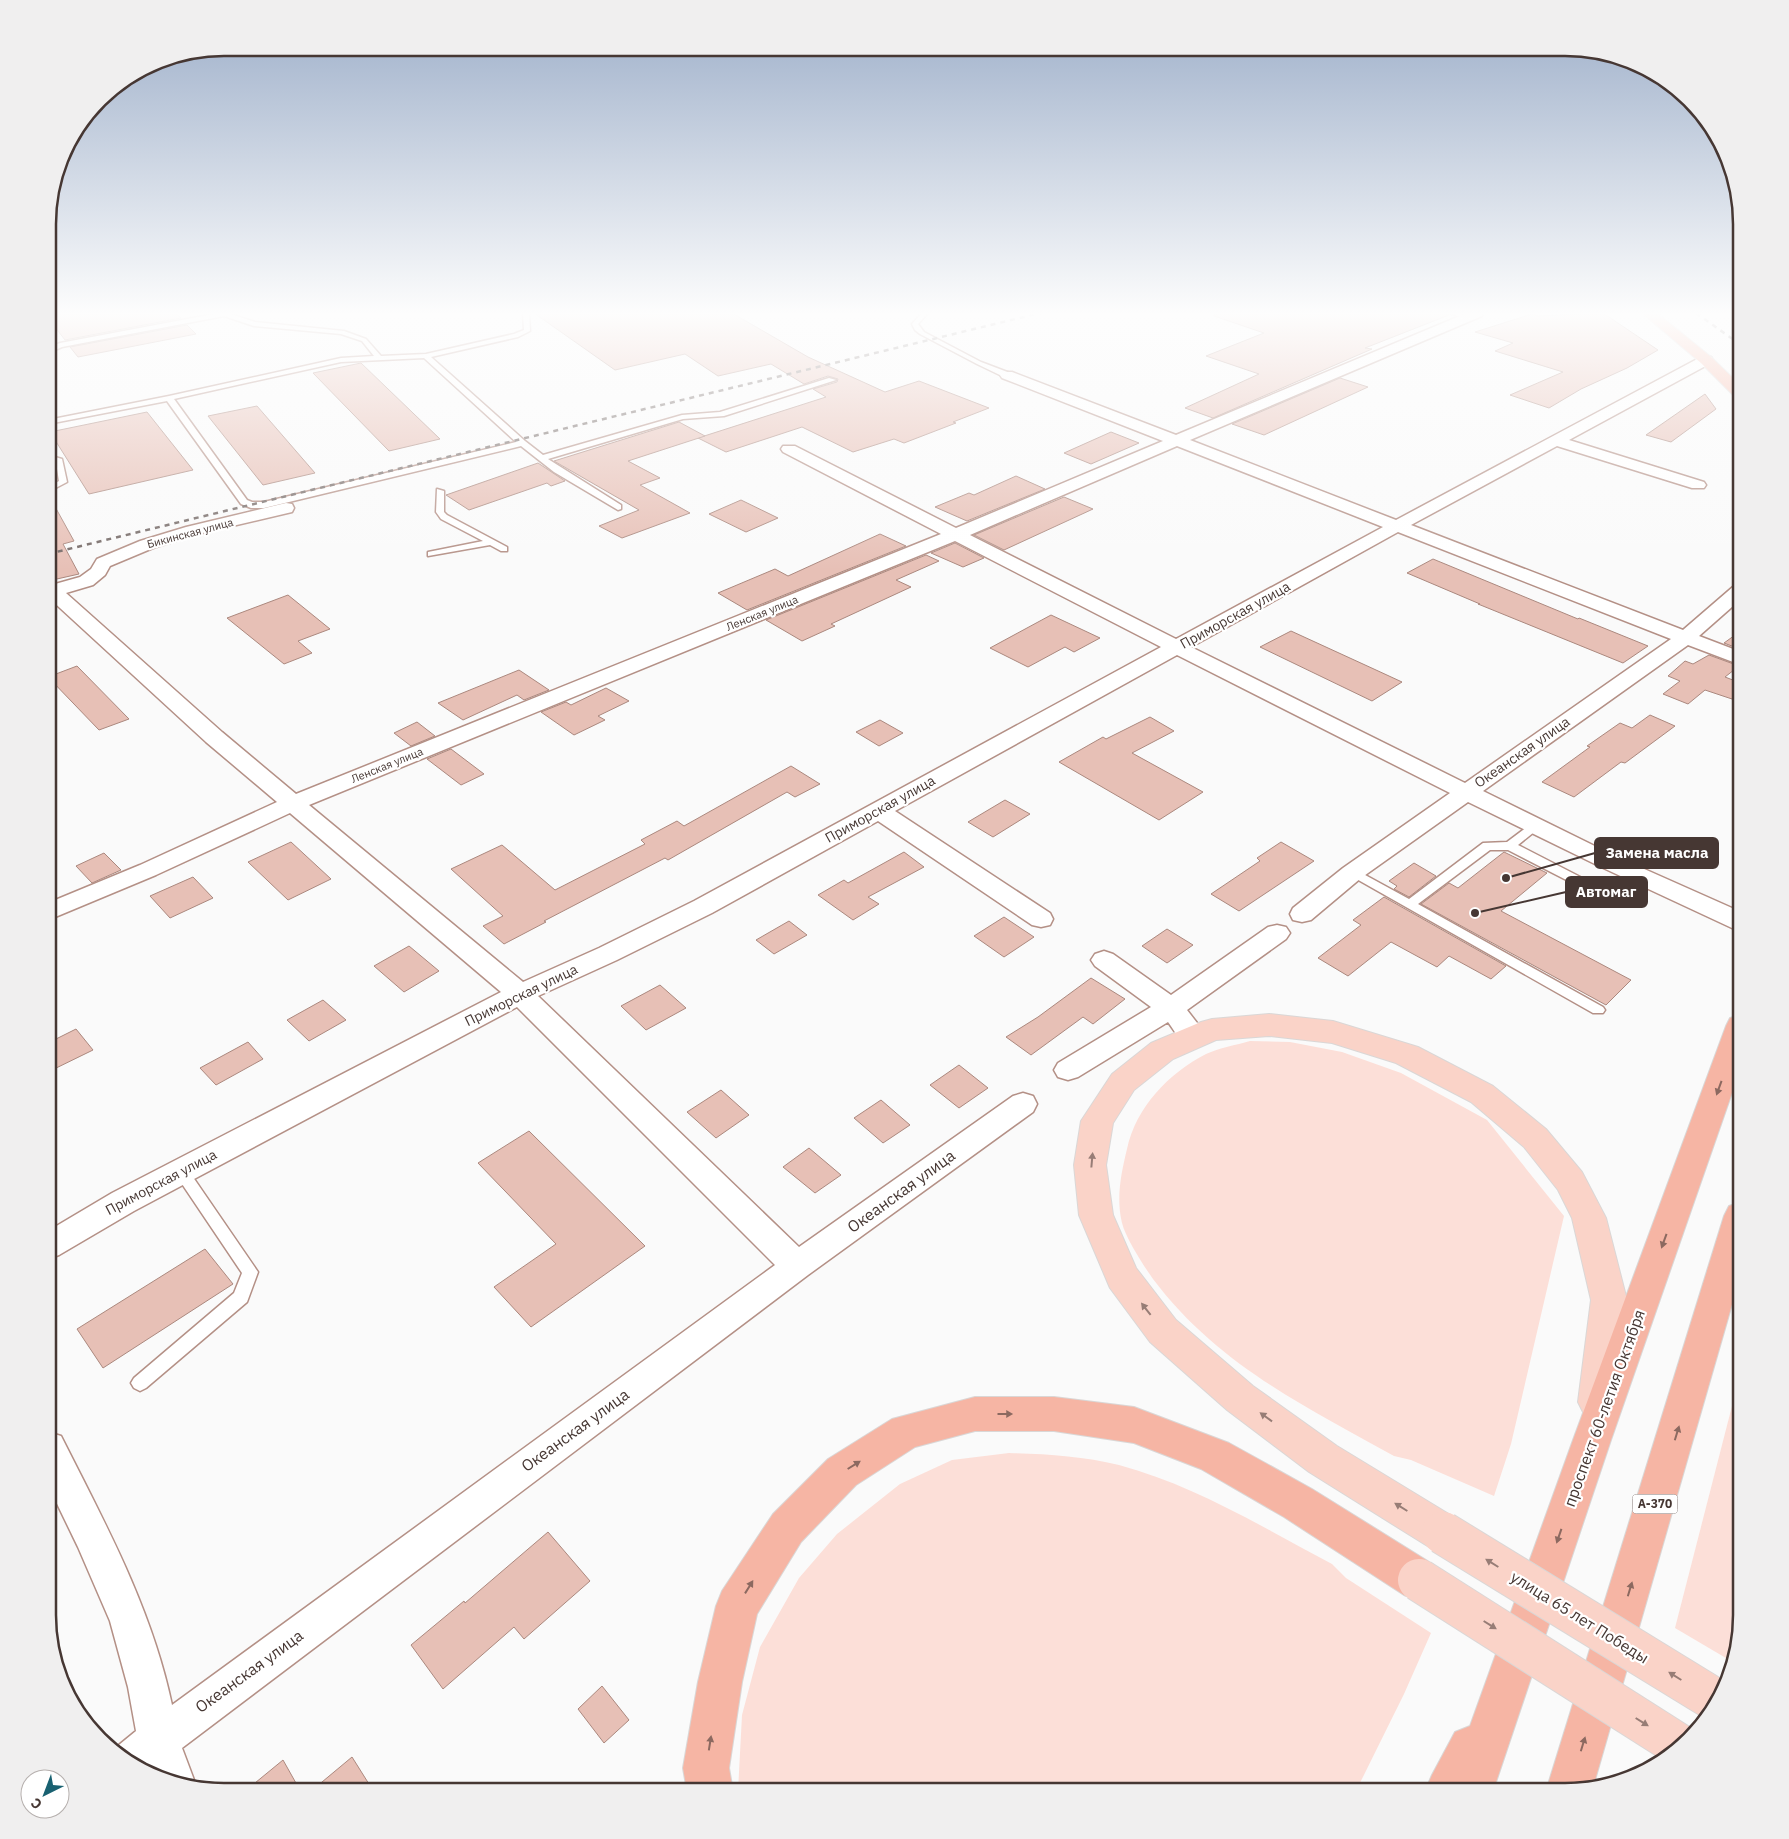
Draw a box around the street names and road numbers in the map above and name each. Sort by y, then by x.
street label: Бикинская улица [145,515,235,551]
street label: Приморская улица [1177,577,1294,653]
street label: Ленская улица [724,592,800,634]
street label: Океанская улица [1471,712,1574,792]
street label: Ленская улица [349,744,425,786]
street label: Приморская улица [822,771,939,847]
street label: Приморская улица [462,960,581,1030]
street label: Приморская улица [102,1145,220,1219]
street label: Океанская улица [843,1145,959,1237]
street label: проспект 60-летия Октября [1559,1307,1649,1509]
street label: Океанская улица [517,1384,633,1476]
road number: А-370 [1632,1495,1678,1514]
street label: улица 65 лет Победы [1507,1566,1653,1668]
street label: Океанская улица [191,1625,307,1717]

